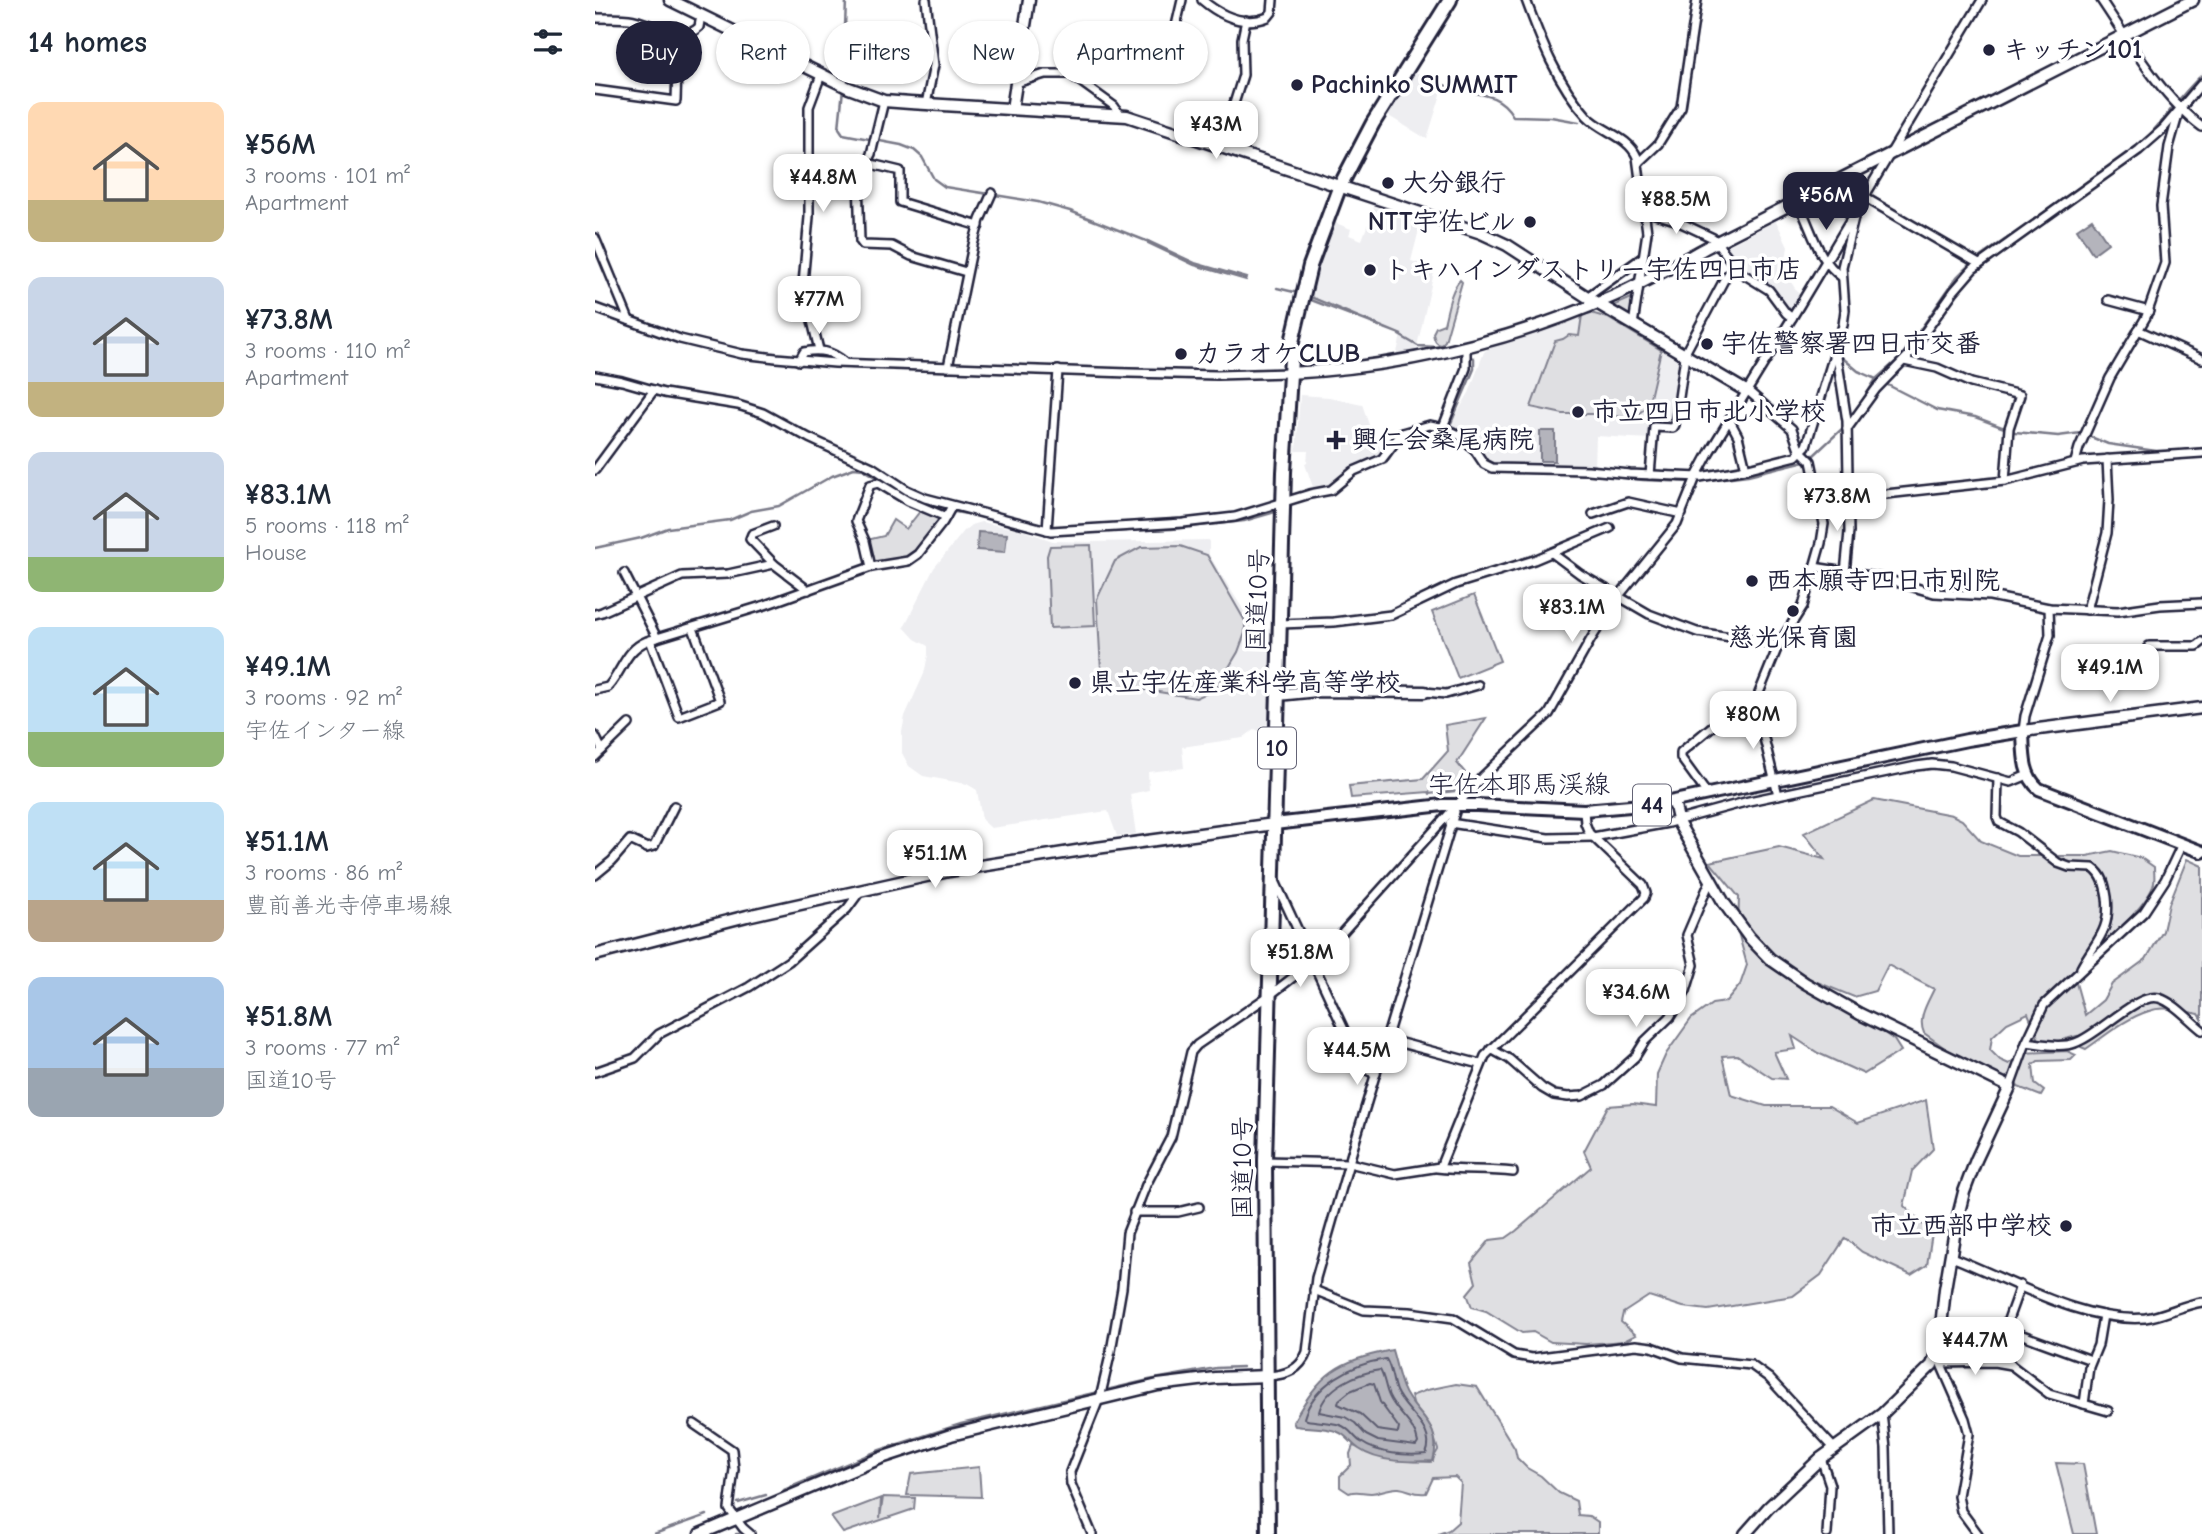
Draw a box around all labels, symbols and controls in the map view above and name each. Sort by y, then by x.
chip: Buy [616,21,702,84]
chip: Rent [716,21,810,84]
chip: Filters [824,21,934,84]
chip: New [948,21,1039,84]
chip: Apartment [1053,21,1208,84]
icon: filters [529,23,567,61]
text: 14 homes [28,25,147,60]
place label: キッチン101 [2003,35,2142,65]
marker: キッチン101 [1981,42,1997,58]
place label: Pachinko SUMMIT [1311,70,1518,100]
marker: Pachinko SUMMIT [1289,77,1305,93]
pin: ¥43M [1175,102,1257,161]
text: ¥43M [1190,110,1242,137]
text: ¥56M [245,127,316,162]
icon: home [84,130,168,214]
pin: ¥44.8M [766,154,880,214]
text: 3 rooms · 101 m² [245,162,410,189]
text: ¥44.8M [789,163,857,190]
place label: 大分銀行 [1402,168,1506,198]
pin: ¥56M [1785,173,1867,232]
marker: 大分銀行 [1380,175,1396,191]
pin: ¥88.5M [1619,176,1733,236]
text: ¥56M [1799,181,1853,208]
text: ¥88.5M [1641,185,1711,212]
text: Apartment [245,189,348,216]
place label: NTT宇佐ビル [1368,207,1516,237]
marker: NTT宇佐ビル [1522,214,1538,230]
place label: トキハインダストリー宇佐四日市店 [1384,255,1802,285]
marker: トキハインダストリー宇佐四日市店 [1362,262,1378,278]
pin: ¥77M [778,276,860,336]
text: ¥77M [794,285,844,312]
text: ¥73.8M [245,302,333,337]
icon: home [84,305,168,389]
place label: 宇佐警察署四日市交番 [1721,329,1981,359]
marker: 宇佐警察署四日市交番 [1699,336,1715,352]
text: 3 rooms · 110 m² [245,337,410,364]
place label: カラオケCLUB [1195,339,1360,369]
marker: カラオケCLUB [1173,346,1189,362]
text: Apartment [245,364,348,391]
place label: 市立四日市北小学校 [1592,397,1826,427]
marker: 市立四日市北小学校 [1570,404,1586,420]
place label: 興仁会桑尾病院 [1352,425,1534,455]
marker: 興仁会桑尾病院 [1326,430,1346,450]
pin: ¥73.8M [1780,474,1894,533]
text: ¥83.1M [245,477,331,512]
icon: home [84,480,168,564]
text: ¥73.8M [1803,482,1871,509]
text: 5 rooms · 118 m² [245,512,409,539]
text: House [245,539,307,566]
street label: 国道10号 [1241,547,1275,653]
place label: 西本願寺四日市別院 [1766,566,2000,596]
marker: 西本願寺四日市別院 [1744,573,1760,589]
pin: ¥83.1M [1515,584,1629,644]
text: ¥83.1M [1539,593,1605,620]
marker: 慈光保育園 [1785,603,1801,619]
place label: 慈光保育園 [1728,623,1858,653]
pin: ¥49.1M [2053,644,2167,704]
text: ¥49.1M [245,649,331,684]
text: ¥49.1M [2077,653,2143,680]
icon: home [84,655,168,739]
place label: 県立宇佐産業科学高等学校 [1089,668,1401,698]
marker: 県立宇佐産業科学高等学校 [1067,675,1083,691]
text: 3 rooms · 92 m² [245,684,402,711]
pin: ¥80M [1712,692,1794,751]
text: ¥80M [1726,700,1780,727]
text: 宇佐インター線 [245,717,405,744]
road number: 10 [1258,728,1296,768]
street label: 宇佐本耶馬渓線 [1428,770,1610,800]
road number: 44 [1633,784,1671,826]
text: ¥51.1M [245,824,329,859]
icon: home [84,830,168,914]
pin: ¥51.1M [878,830,992,890]
text: ¥51.1M [903,839,967,866]
text: 3 rooms · 86 m² [245,859,402,886]
text: 豊前善光寺停車場線 [245,892,452,919]
pin: ¥51.8M [1243,930,1357,989]
text: ¥51.8M [1266,938,1334,965]
pin: ¥34.6M [1579,970,1693,1029]
text: ¥34.6M [1602,978,1670,1005]
text: ¥51.8M [245,999,332,1034]
icon: home [84,1005,168,1089]
pin: ¥44.5M [1300,1028,1414,1087]
text: 3 rooms · 77 m² [245,1034,400,1061]
text: ¥44.5M [1323,1036,1391,1063]
text: 国道10号 [245,1067,337,1094]
street label: 国道10号 [1228,1116,1258,1220]
place label: 市立西部中学校 [1870,1211,2052,1241]
marker: 市立西部中学校 [2058,1218,2074,1234]
pin: ¥44.7M [1918,1318,2032,1377]
text: ¥44.7M [1942,1326,2008,1353]

